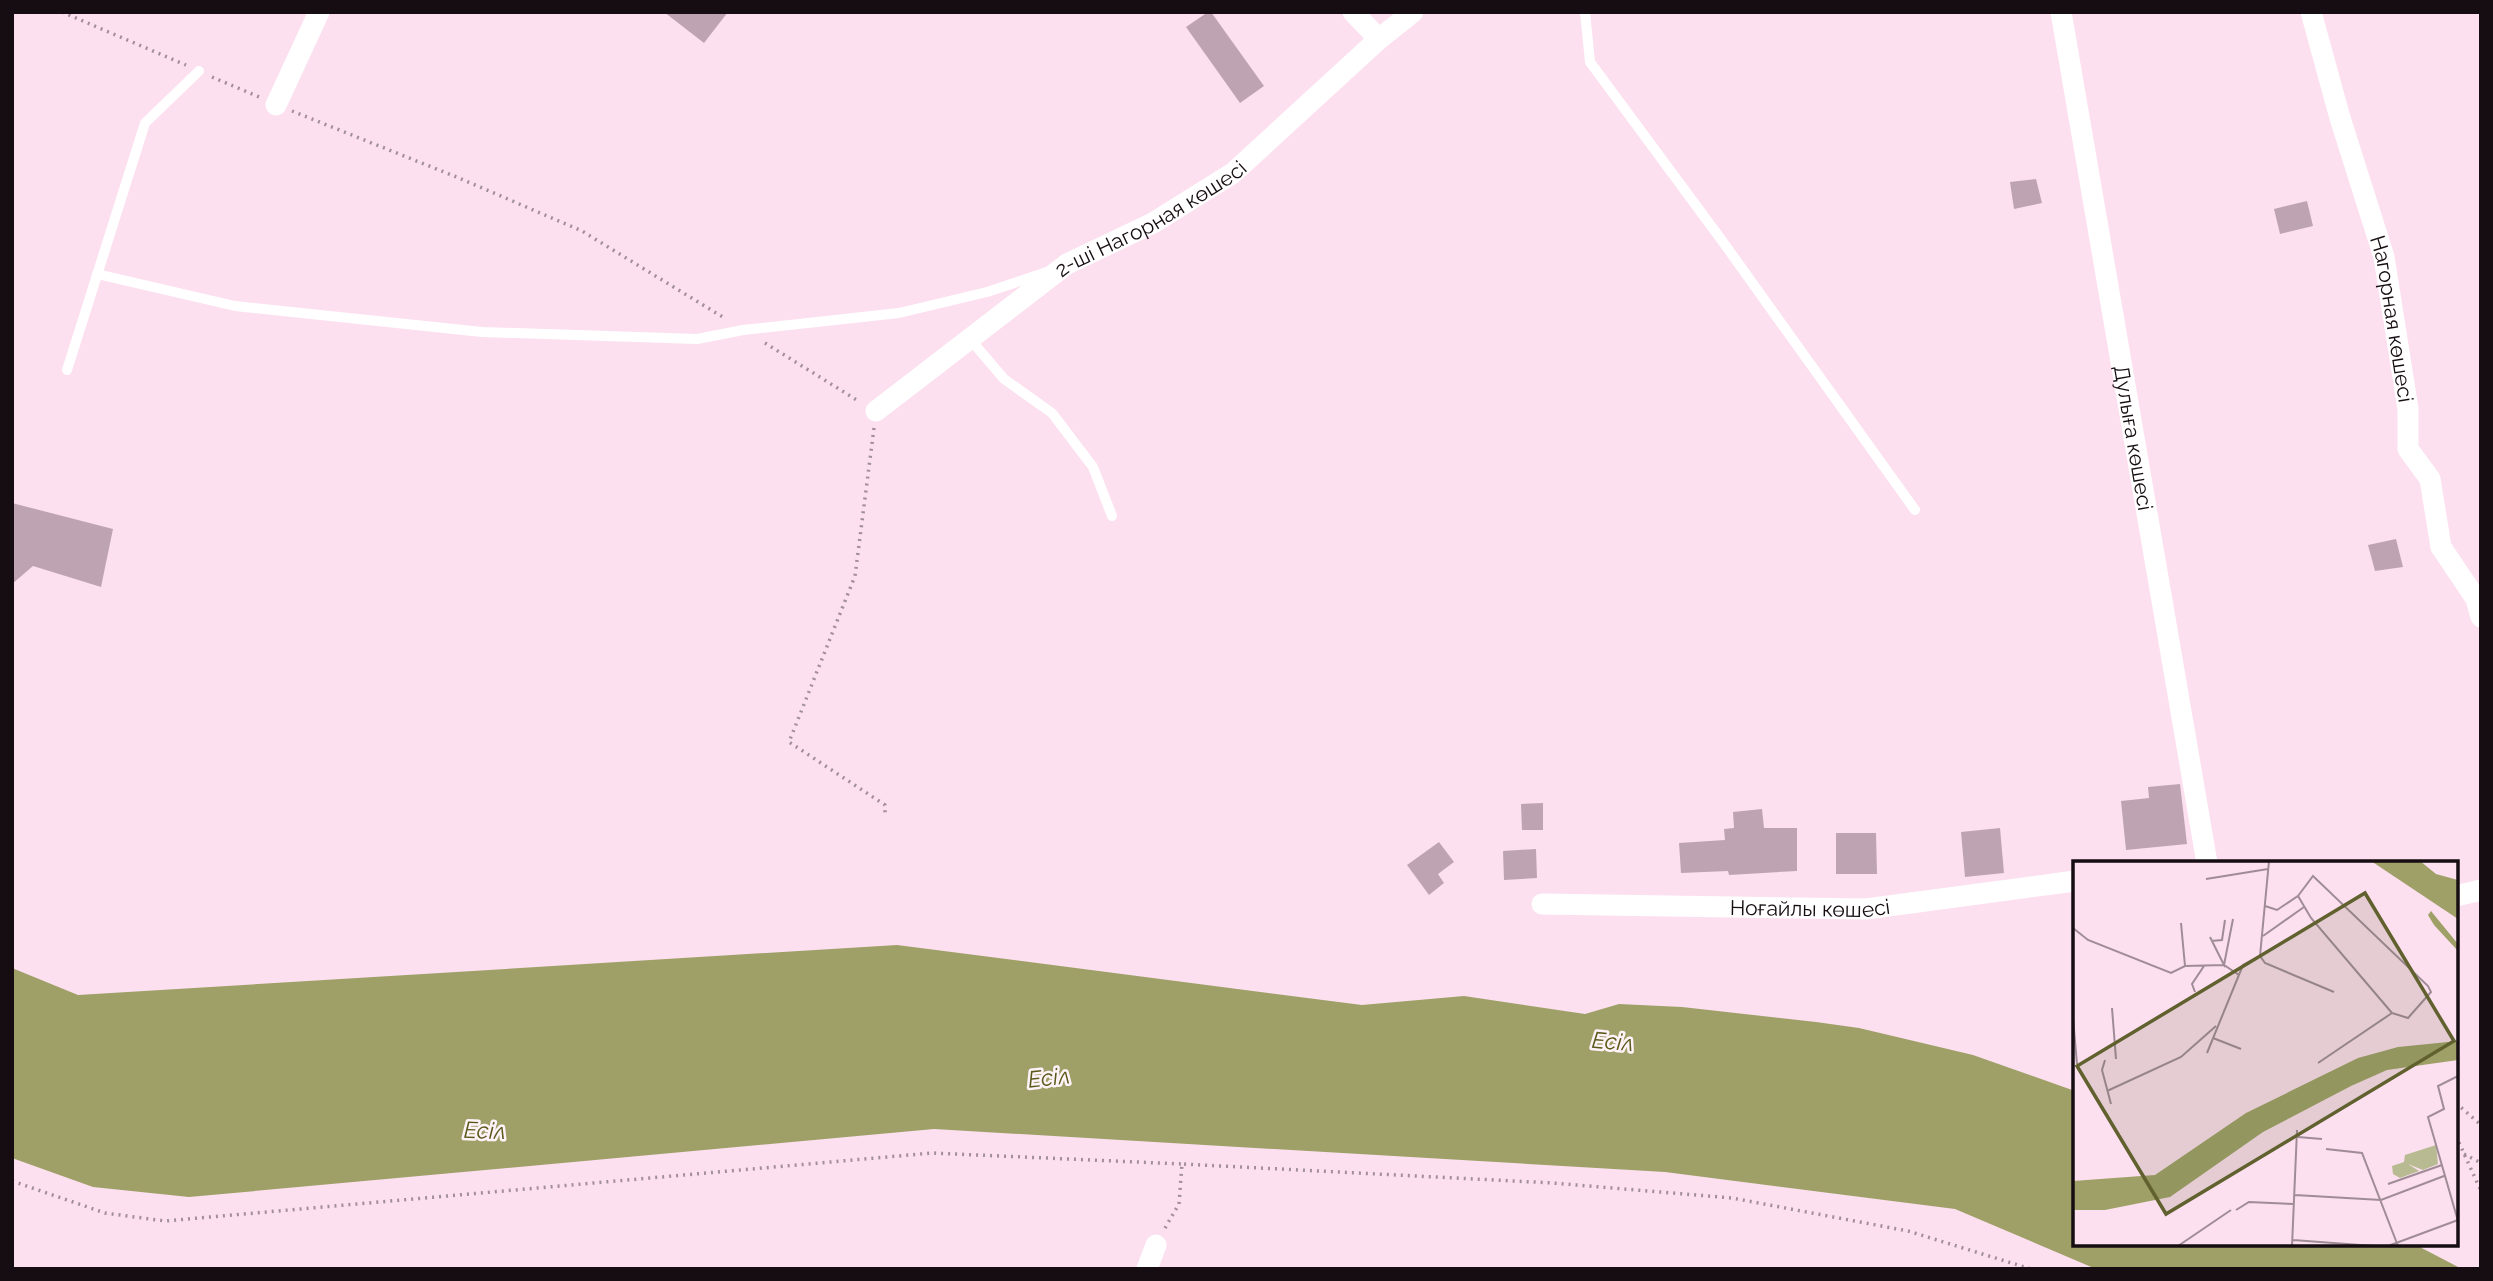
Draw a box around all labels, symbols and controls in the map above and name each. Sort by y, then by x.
street label: 2-ші Нагорная көшесі [1049,155,1251,282]
street label: Нагорная көшесі [2365,232,2419,404]
street label: Дулыға көшесі [2109,363,2159,512]
inset map [2073,861,2458,1246]
street label: Ноғайлы көшесі [1730,893,1892,922]
water label: Есіл [1591,1026,1635,1056]
water label: Есіл [1027,1061,1071,1093]
water label: Есіл [463,1116,507,1144]

